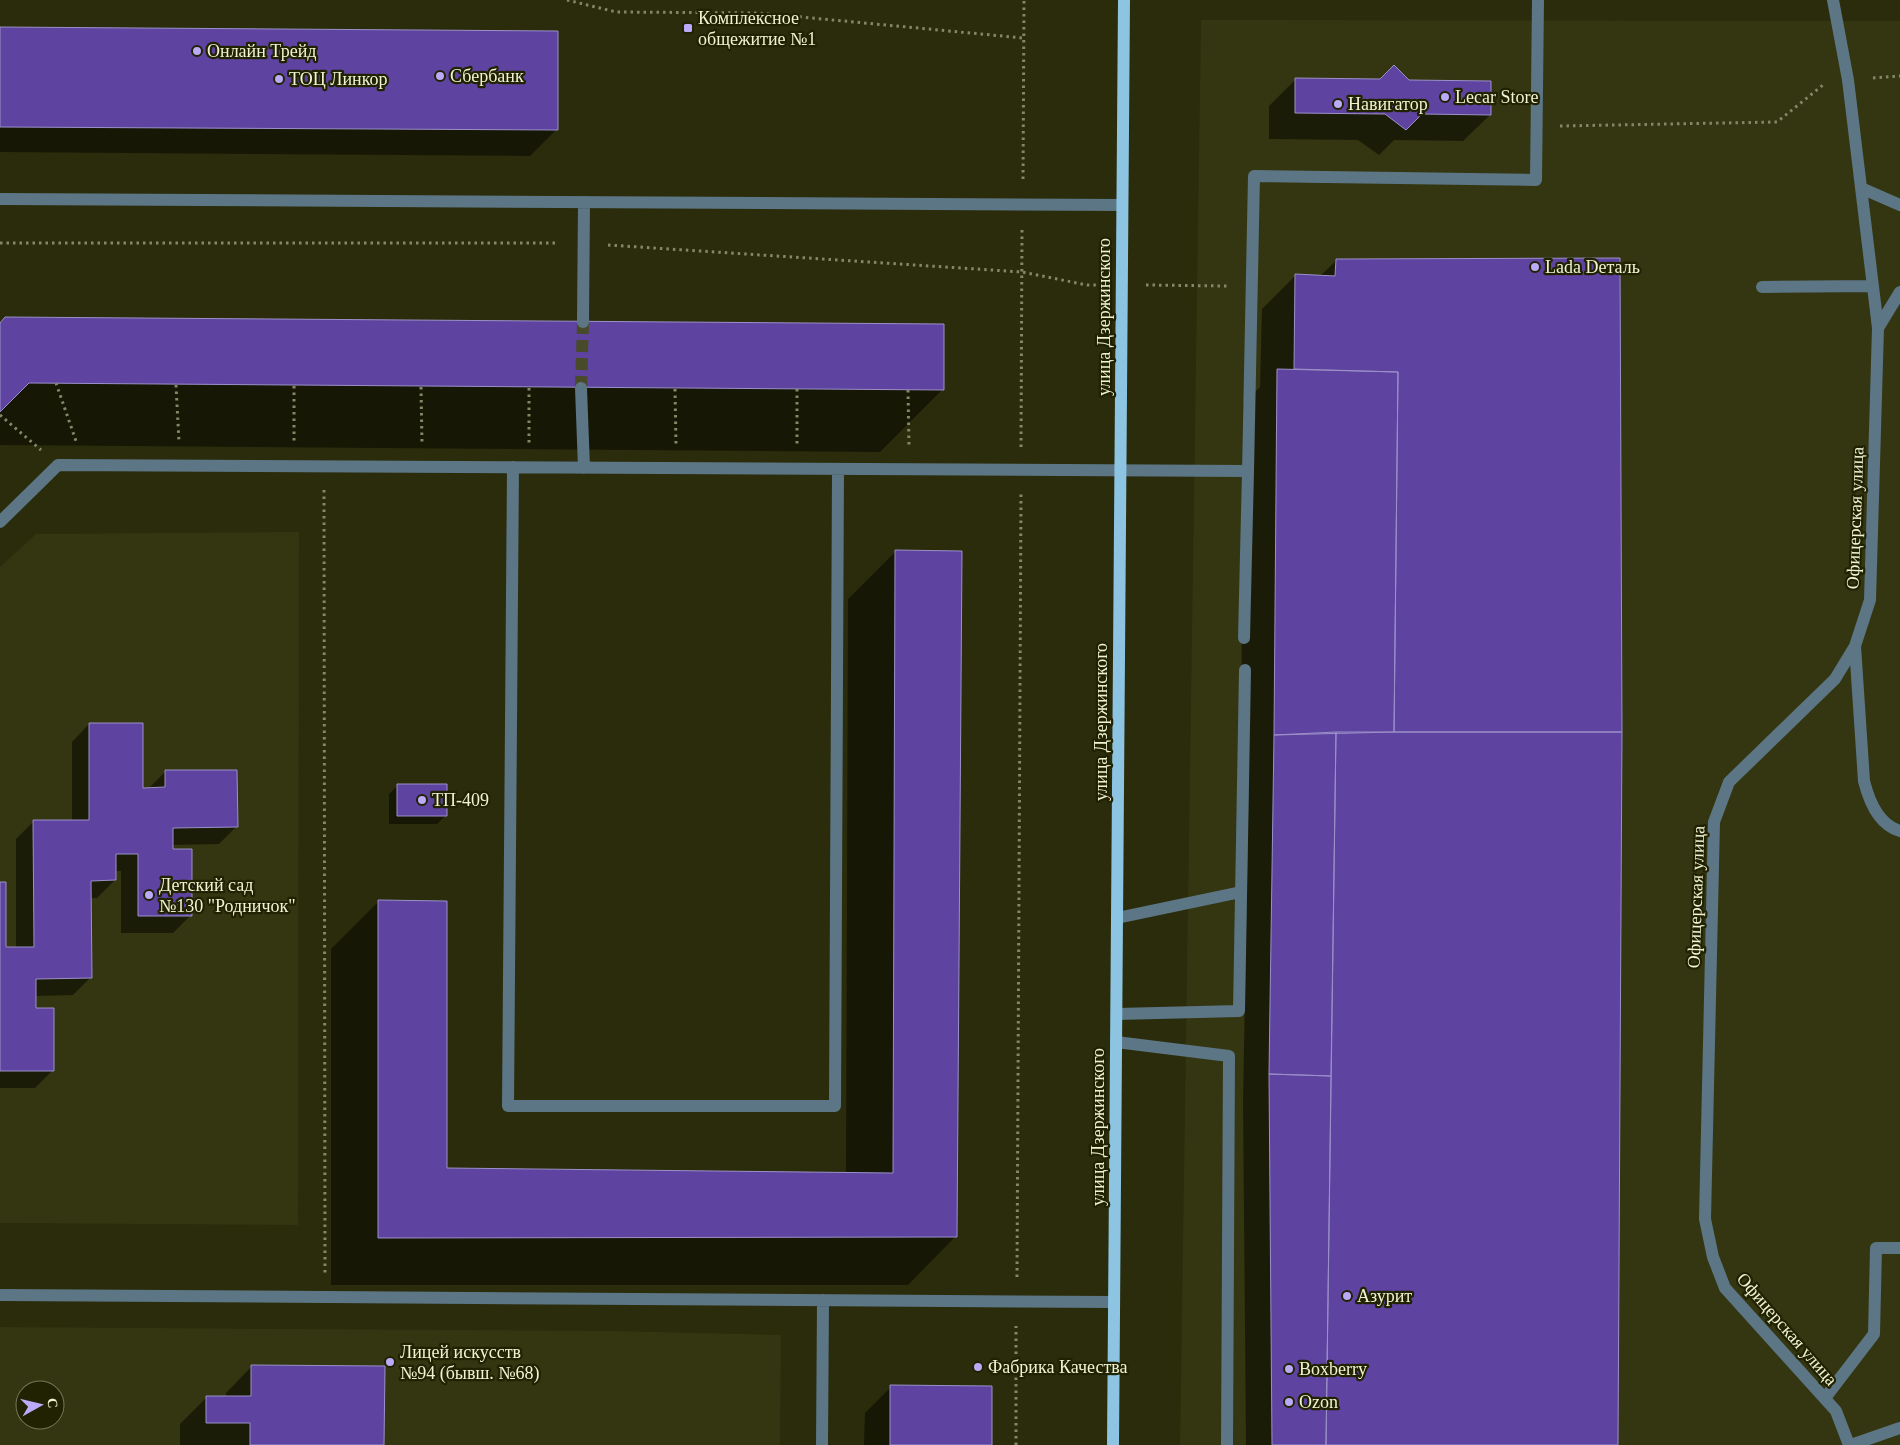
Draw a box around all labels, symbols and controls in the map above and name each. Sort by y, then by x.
place label: Комплексное общежитие №1 [698,8,816,49]
marker: Комплексное общежитие №1 [682,22,694,34]
place label: Онлайн Трейд [207,41,316,61]
marker: Онлайн Трейд [191,45,203,57]
place label: Сбербанк [450,66,524,86]
place label: ТОЦ Линкор [289,69,388,89]
marker: Сбербанк [434,70,446,82]
marker: ТОЦ Линкор [273,73,285,85]
place label: Lecar Store [1455,87,1538,107]
marker: Lecar Store [1439,91,1451,103]
place label: Навигатор [1348,94,1428,114]
marker: Навигатор [1332,98,1344,110]
street label: улица Дзержинского [1094,238,1114,396]
place label: Lada Dеталь [1545,257,1640,277]
marker: Lada Dеталь [1529,261,1541,273]
street label: Офицерская улица [1843,446,1867,590]
street label: улица Дзержинского [1091,643,1111,801]
place label: ТП-409 [432,790,489,810]
marker: ТП-409 [416,794,428,806]
street label: Офицерская улица [1684,825,1708,969]
place label: Детский сад №130 "Родничок" [159,875,296,916]
marker: Детский сад №130 "Родничок" [143,889,155,901]
street label: улица Дзержинского [1088,1048,1108,1206]
street label: Офицерская улица [1733,1269,1841,1389]
place label: Азурит [1357,1286,1412,1306]
marker: Азурит [1341,1290,1353,1302]
place label: Лицей искусств №94 (бывш. №68) [400,1342,539,1384]
marker: Лицей искусств №94 (бывш. №68) [384,1356,396,1368]
place label: Фабрика Качества [988,1357,1128,1377]
place label: Boxberry [1299,1359,1367,1379]
marker: Фабрика Качества [972,1361,984,1373]
marker: Boxberry [1283,1363,1295,1375]
north arrow [15,1380,65,1430]
place label: Ozon [1299,1392,1338,1412]
marker: Ozon [1283,1396,1295,1408]
text: С [44,1397,61,1409]

